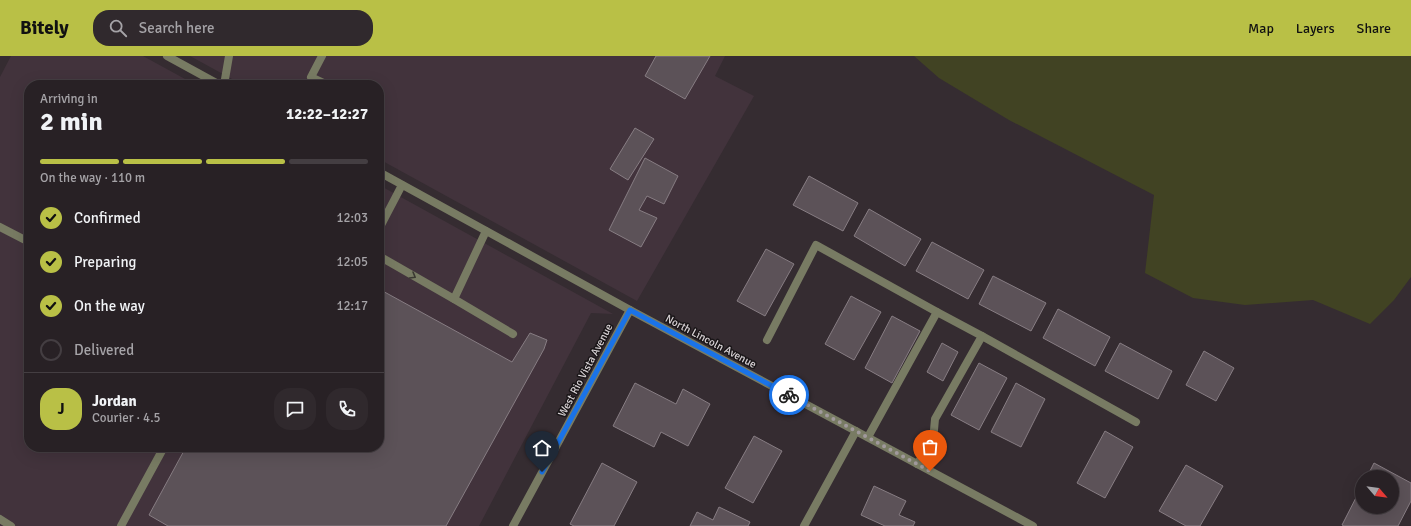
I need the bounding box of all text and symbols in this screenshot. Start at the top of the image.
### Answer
search box [93,10,373,46]
text: Bitely [20,16,69,40]
icon: search [107,17,129,39]
text: Search here [139,19,214,37]
text: Map [1248,20,1274,37]
text: Layers [1296,20,1335,37]
text: Share [1357,20,1391,37]
text: Arriving in [40,91,98,107]
text: 12:22–12:27 [286,105,368,123]
text: 2 min [40,106,103,138]
text: On the way · 110 m [40,170,145,186]
icon: check [40,207,62,229]
text: Confirmed [74,209,141,227]
text: 12:03 [336,210,368,226]
icon: check [40,251,62,273]
text: Preparing [74,253,137,271]
text: 12:05 [336,254,368,270]
one-way arrow [409,271,416,278]
icon: check [40,295,62,317]
text: On the way [74,297,145,315]
text: 12:17 [336,298,368,314]
street label: North Lincoln Avenue [663,312,758,371]
street label: West Rio Vista Avenue [555,321,616,419]
text: Delivered [74,341,134,359]
courier [769,375,809,415]
icon: bike [778,384,800,406]
button: chat [274,388,316,430]
button: phone [326,388,368,430]
text: Jordan [92,392,137,410]
text: J [57,400,65,418]
text: Courier · 4.5 [92,410,161,426]
pin [913,430,947,471]
pin [525,431,559,472]
icon: bag [919,436,941,458]
icon: home [531,437,553,459]
north arrow [1355,470,1399,514]
map controls [1355,470,1399,514]

